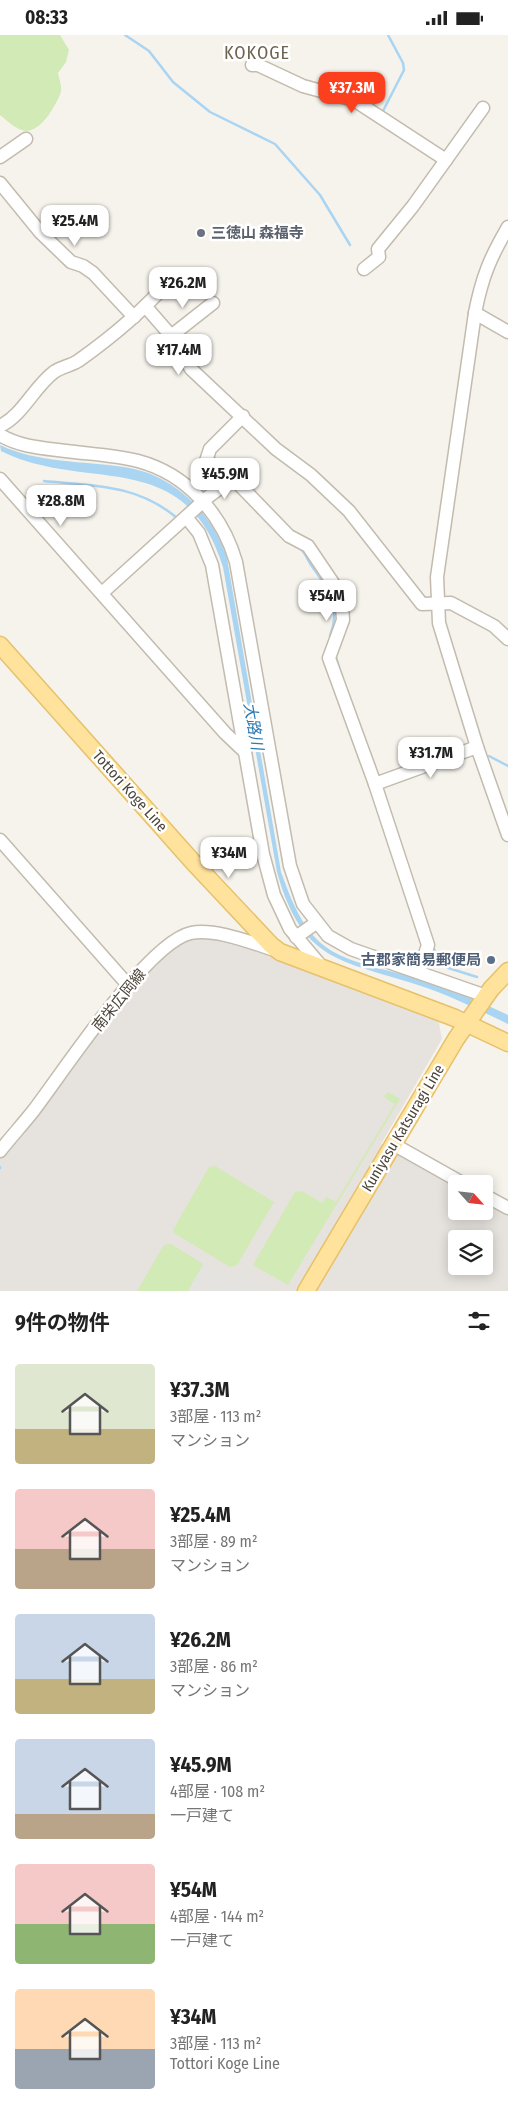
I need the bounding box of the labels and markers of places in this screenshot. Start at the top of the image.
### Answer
pin: ¥37.3M [311,71,393,114]
pin: ¥25.4M [34,205,116,247]
place label: 三徳山 森福寺 [211,224,304,242]
marker: 三徳山 森福寺 [195,227,207,239]
pin: ¥26.2M [142,267,224,309]
pin: ¥17.4M [138,333,220,376]
pin: ¥45.9M [184,457,266,500]
pin: ¥28.8M [20,485,102,527]
pin: ¥54M [297,579,357,622]
pin: ¥31.7M [390,737,472,779]
pin: ¥34M [199,837,259,879]
place label: 古郡家簡易郵便局 [361,951,481,969]
marker: 古郡家簡易郵便局 [485,954,497,966]

